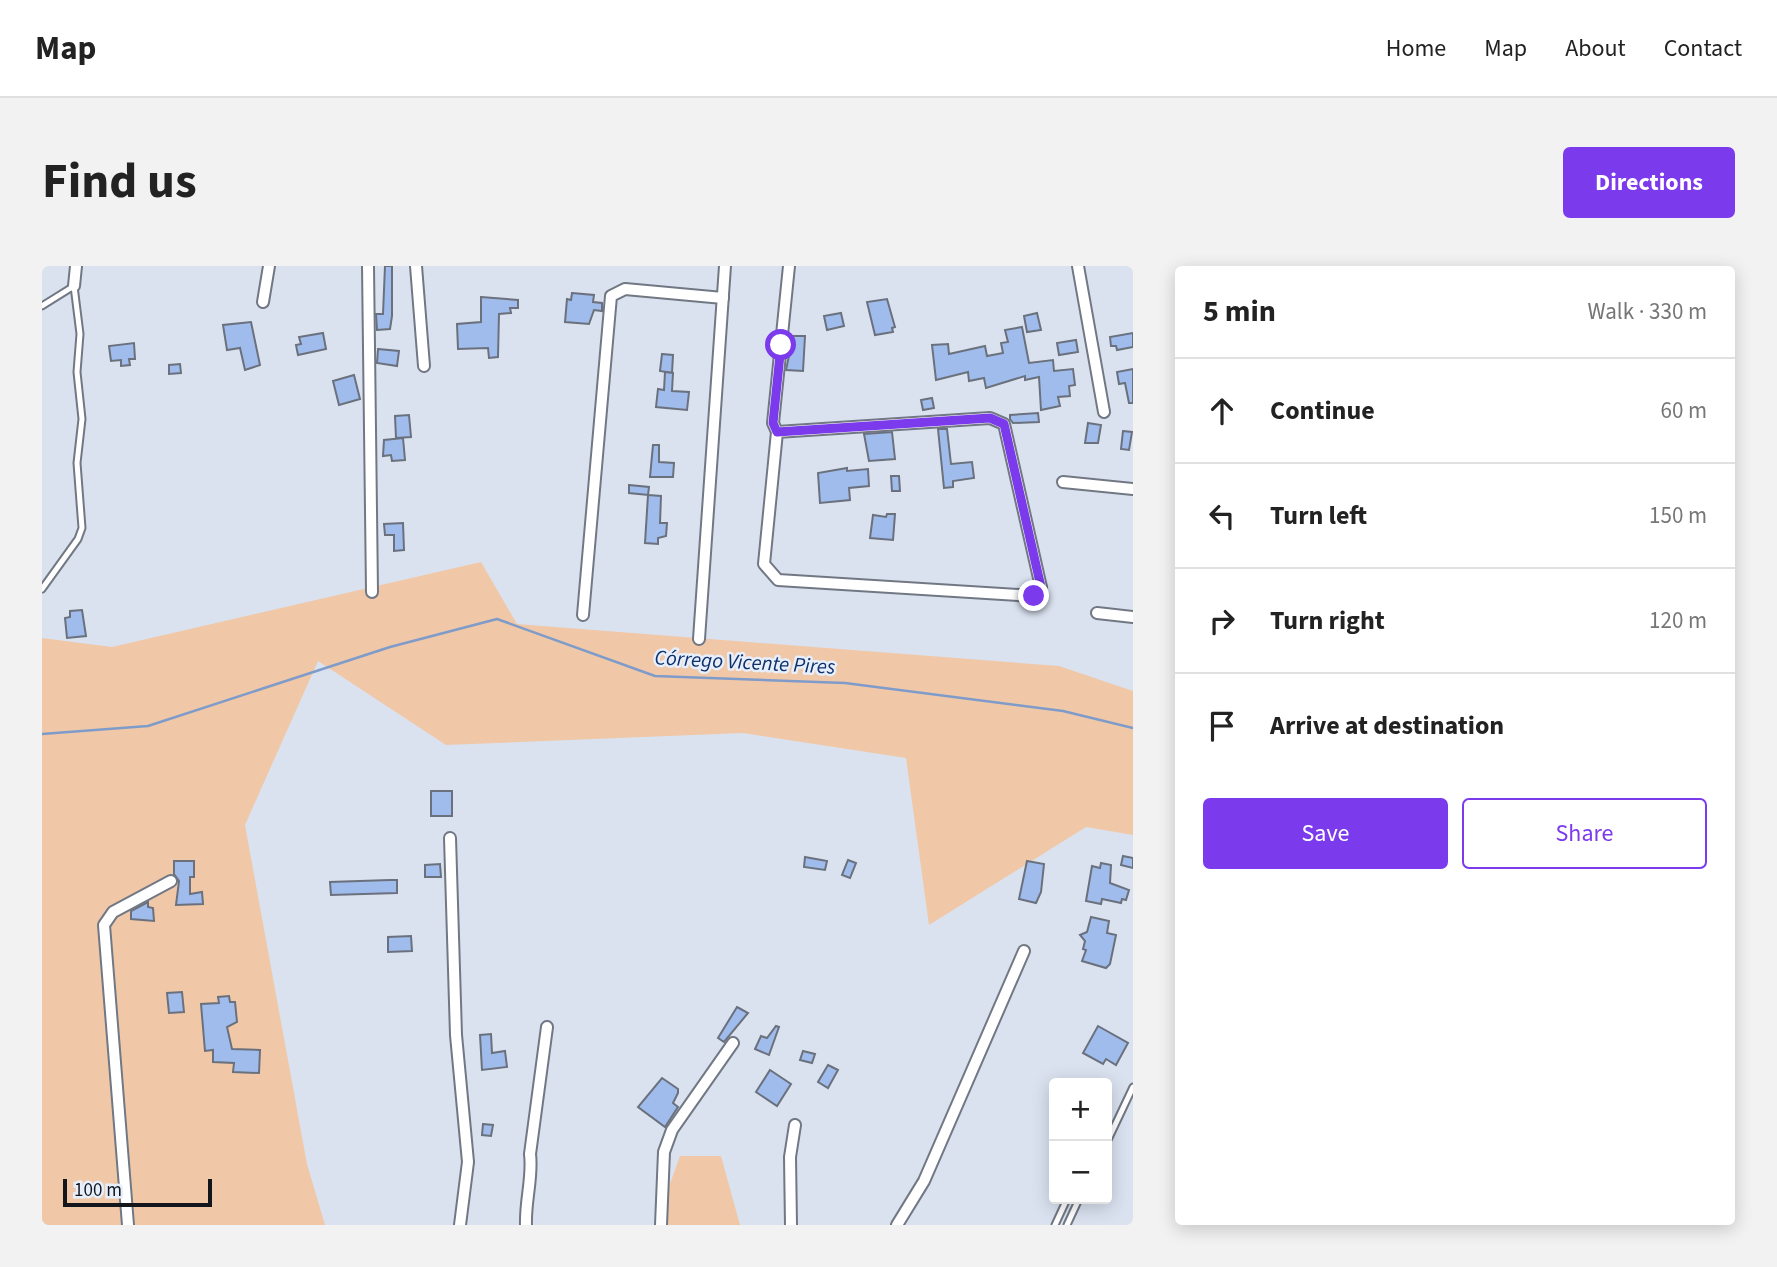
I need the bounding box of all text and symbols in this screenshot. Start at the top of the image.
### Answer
text: Map [35,25,96,72]
text: Home [1386,31,1446,66]
text: Map [1484,31,1527,66]
text: About [1565,31,1626,66]
text: Contact [1664,31,1742,66]
text: Find us [42,147,197,217]
button: Directions [1563,147,1735,218]
text: 5 min [1203,290,1276,333]
text: Walk · 330 m [1588,295,1707,328]
route start [765,329,796,360]
icon: ahead [1203,392,1241,430]
text: Continue [1270,392,1375,429]
text: 60 m [1660,394,1707,427]
icon: left [1203,497,1241,535]
text: Turn left [1270,497,1367,534]
text: 150 m [1649,499,1707,532]
route end [1018,580,1049,611]
icon: right [1203,602,1241,640]
text: Turn right [1270,602,1385,639]
text: 120 m [1649,604,1707,637]
water label: Córrego Vicente Pires [654,642,836,682]
icon: arrive [1203,707,1241,745]
text: Arrive at destination [1270,707,1504,744]
button: Save [1203,798,1448,869]
button: Share [1462,798,1707,869]
map controls [1049,1078,1112,1204]
button: + [1049,1078,1112,1141]
button: − [1049,1141,1112,1204]
scale bar [63,1176,212,1208]
text: 100 m [74,1177,122,1204]

